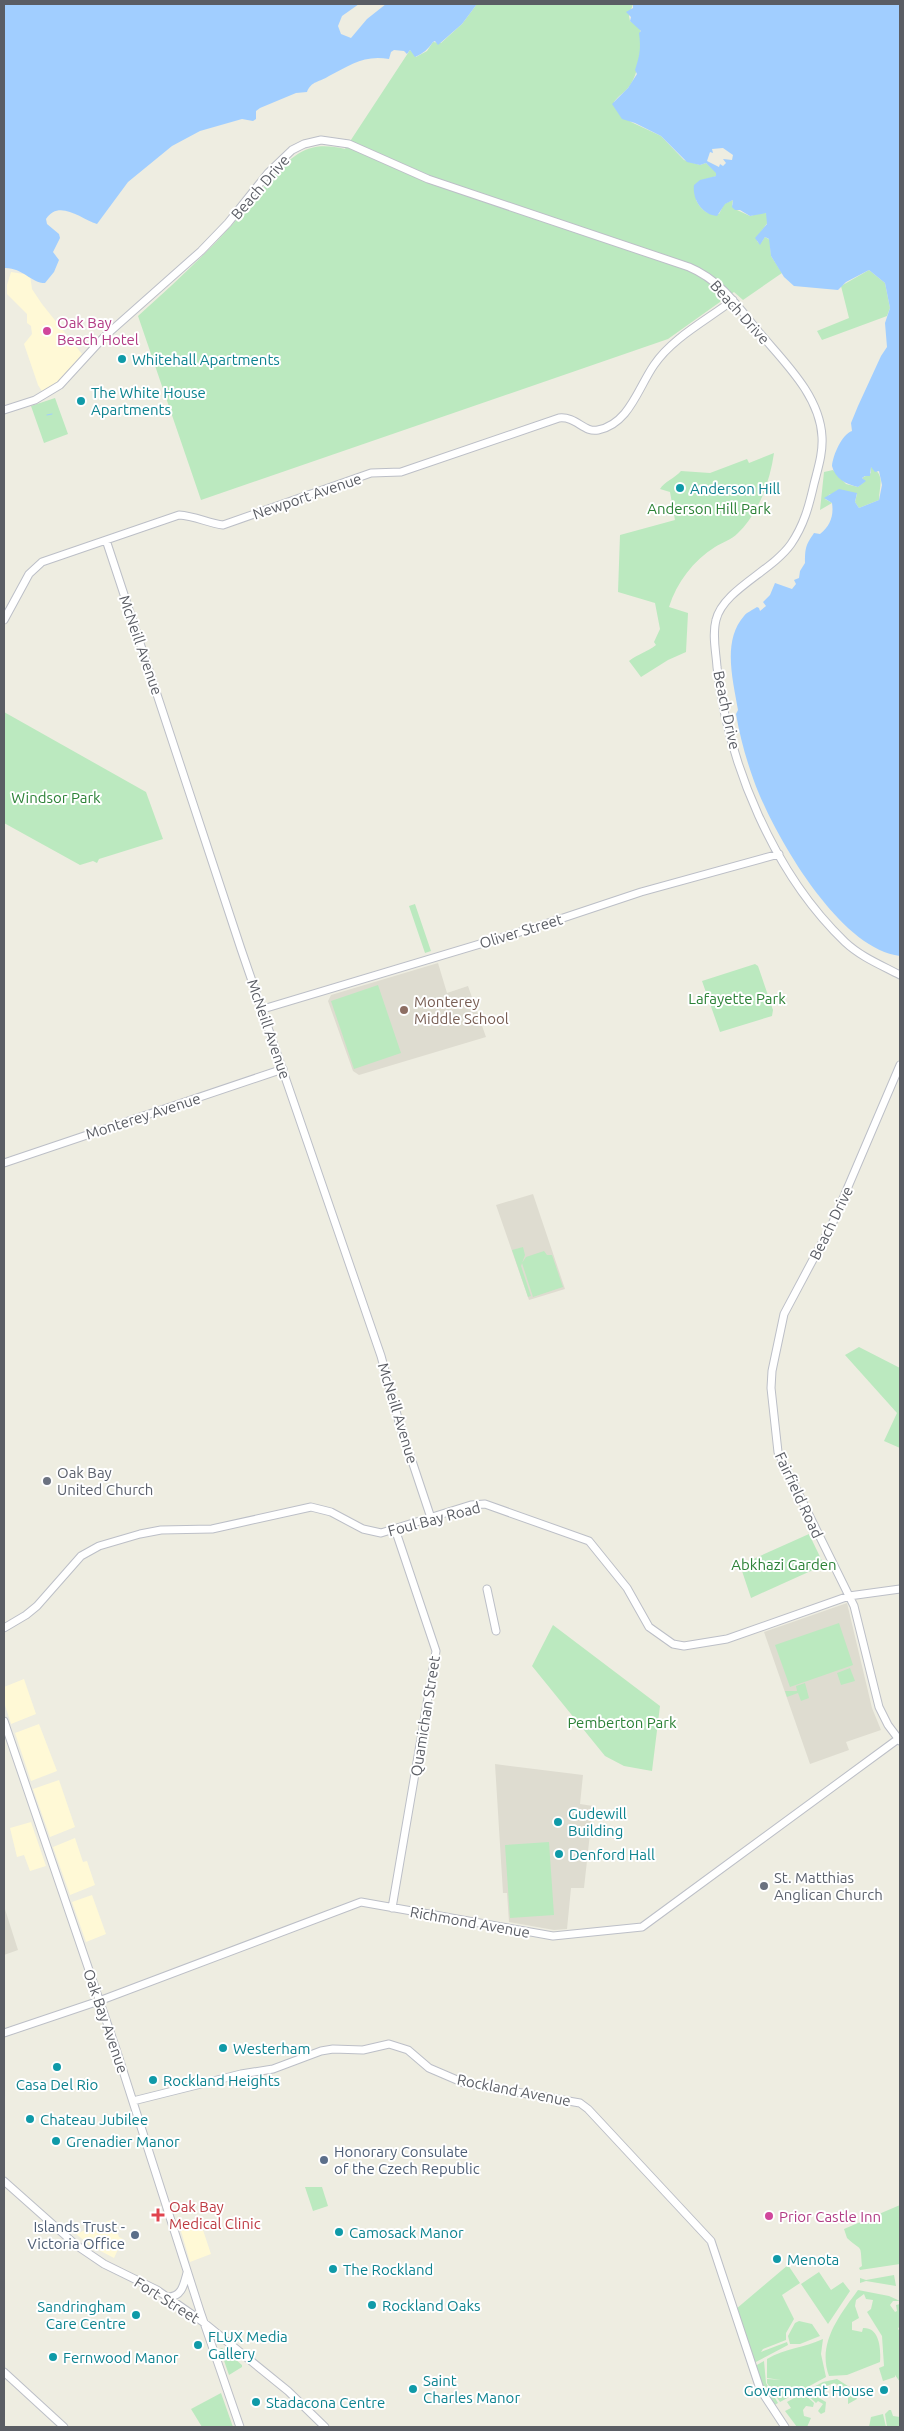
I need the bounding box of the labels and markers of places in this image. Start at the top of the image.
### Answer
place label: Oak Bay Beach Hotel [57,314,139,348]
marker: Oak Bay Beach Hotel [41,325,53,337]
place label: Whitehall Apartments [132,351,280,368]
marker: Whitehall Apartments [116,353,128,365]
place label: The White House Apartments [91,384,206,418]
marker: The White House Apartments [75,395,87,407]
place label: Anderson Hill [690,480,780,497]
marker: Anderson Hill [674,482,686,494]
place label: Monterey Middle School [414,993,509,1027]
marker: Monterey Middle School [398,1004,410,1016]
place label: Oak Bay United Church [57,1464,153,1498]
marker: Oak Bay United Church [41,1475,53,1487]
place label: Gudewill Building [568,1805,627,1839]
marker: Gudewill Building [552,1816,564,1828]
place label: Denford Hall [569,1846,655,1863]
marker: Denford Hall [553,1848,565,1860]
place label: St. Matthias Anglican Church [774,1869,883,1903]
marker: St. Matthias Anglican Church [758,1880,770,1892]
place label: Westerham [233,2040,311,2057]
marker: Westerham [217,2042,229,2054]
marker: Casa Del Rio [51,2061,63,2073]
place label: Rockland Heights [163,2072,280,2089]
marker: Rockland Heights [147,2074,159,2086]
place label: Casa Del Rio [16,2076,98,2093]
place label: Chateau Jubilee [40,2111,148,2128]
marker: Chateau Jubilee [24,2113,36,2125]
place label: Grenadier Manor [66,2133,180,2150]
marker: Grenadier Manor [50,2135,62,2147]
place label: Honorary Consulate of the Czech Republic [334,2143,480,2177]
marker: Honorary Consulate of the Czech Republic [318,2154,330,2166]
place label: Oak Bay Medical Clinic [169,2198,261,2232]
marker: Oak Bay Medical Clinic [151,2208,165,2222]
place label: Prior Castle Inn [779,2208,881,2225]
marker: Prior Castle Inn [763,2210,775,2222]
place label: Islands Trust - Victoria Office [27,2218,125,2252]
place label: Camosack Manor [349,2224,464,2241]
marker: Camosack Manor [333,2226,345,2238]
marker: Islands Trust - Victoria Office [129,2229,141,2241]
place label: Menota [787,2251,839,2268]
marker: Menota [771,2253,783,2265]
place label: The Rockland [343,2261,433,2278]
marker: The Rockland [327,2263,339,2275]
place label: Rockland Oaks [382,2297,481,2314]
place label: Sandringham Care Centre [37,2298,126,2332]
marker: Rockland Oaks [366,2299,378,2311]
marker: Sandringham Care Centre [130,2309,142,2321]
place label: FLUX Media Gallery [208,2328,288,2362]
marker: FLUX Media Gallery [192,2339,204,2351]
place label: Fernwood Manor [63,2349,179,2366]
marker: Fernwood Manor [47,2351,59,2363]
place label: Saint Charles Manor [423,2372,520,2406]
place label: Government House [744,2382,874,2399]
marker: Saint Charles Manor [407,2383,419,2395]
marker: Government House [878,2384,890,2396]
place label: Stadacona Centre [266,2394,385,2411]
marker: Stadacona Centre [250,2396,262,2408]

